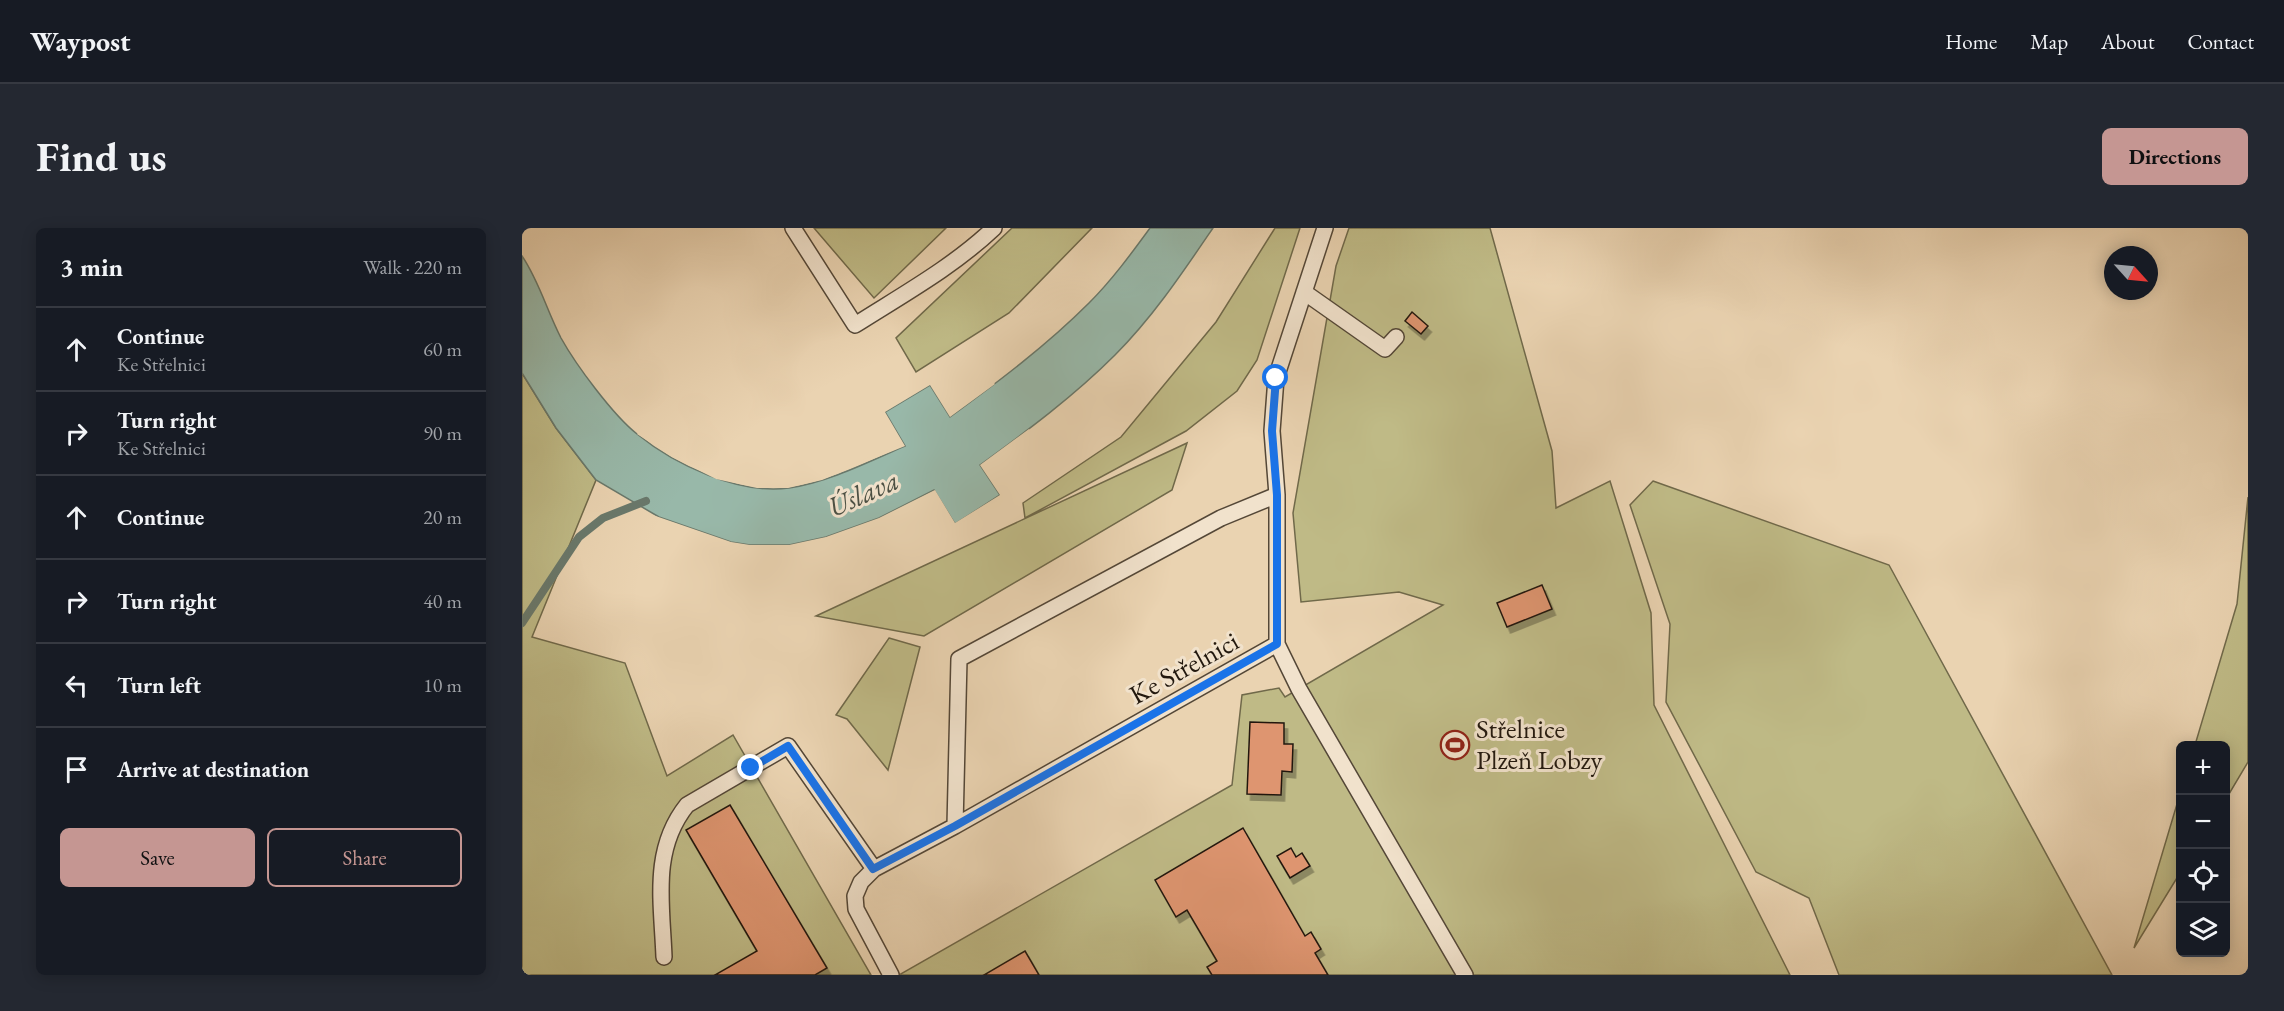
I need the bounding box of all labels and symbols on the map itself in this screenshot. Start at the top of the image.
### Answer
north arrow [2104,246,2158,300]
route start [1262,364,1288,390]
water label: Úslava [822,462,904,524]
street label: Ke Střelnici [1123,623,1245,712]
place label: Střelnice Plzeň Lobzy [1476,711,1603,777]
sports icon: Střelnice Plzeň Lobzy [1439,729,1471,761]
route end [737,754,763,780]

